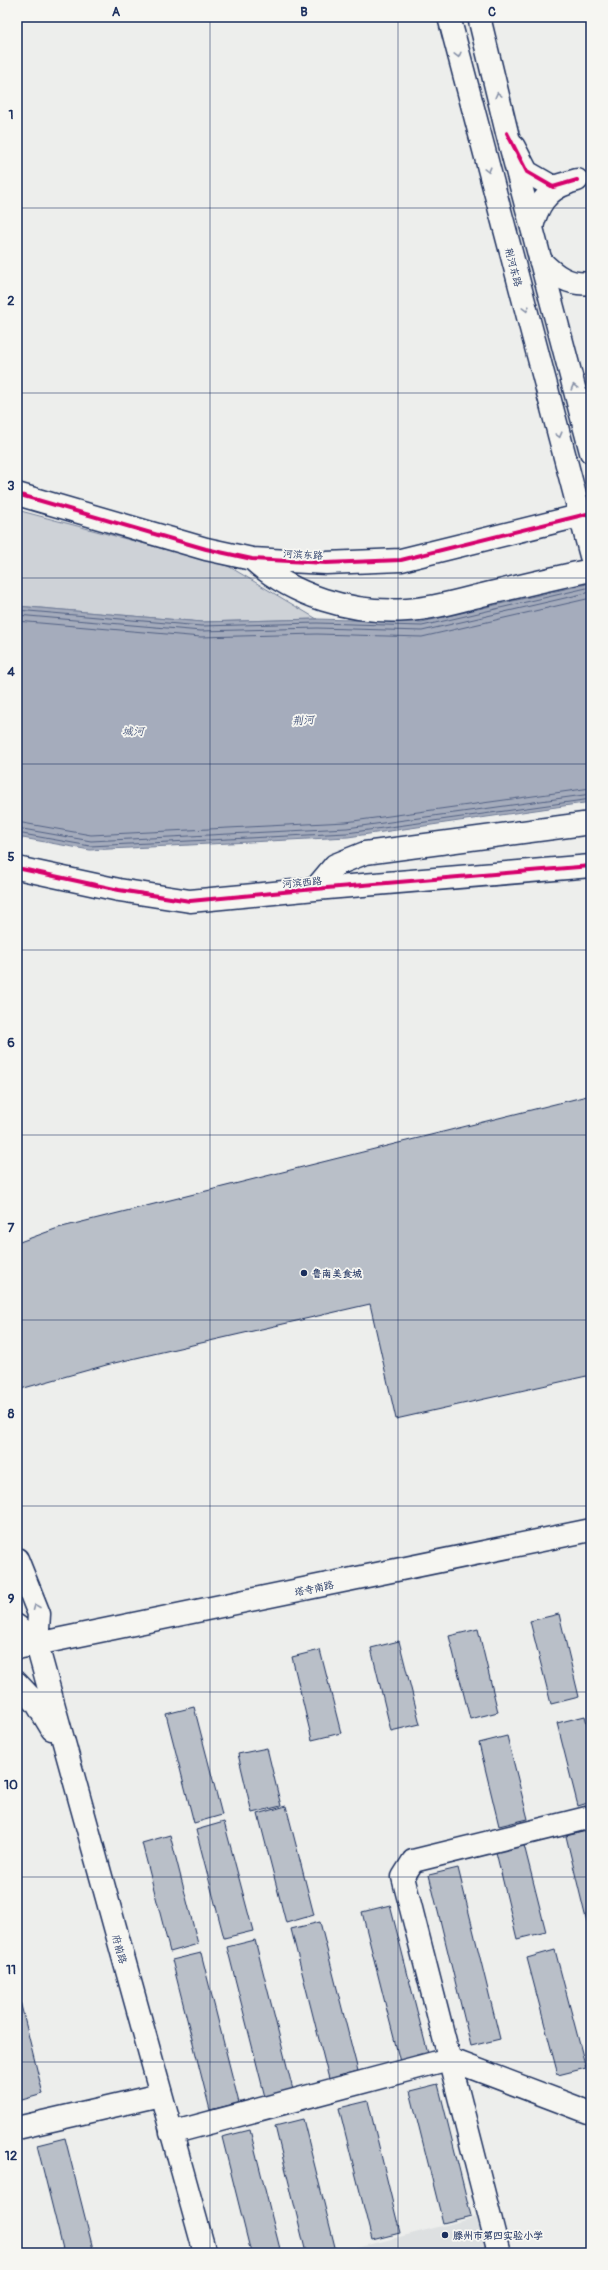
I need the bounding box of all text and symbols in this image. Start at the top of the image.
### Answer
text: A [112,4,121,20]
text: B [300,4,308,20]
text: C [488,4,496,20]
one-way arrow [454,52,462,58]
one-way arrow [494,92,503,99]
text: 1 [8,107,14,123]
one-way arrow [483,166,492,173]
street label: 荆河东路 [502,246,524,288]
text: 2 [7,293,15,309]
one-way arrow [521,306,529,313]
one-way arrow [570,384,579,391]
one-way arrow [555,432,563,438]
text: 3 [7,478,15,494]
street label: 河滨东路 [283,548,323,562]
text: 4 [7,664,15,680]
water label: 荆河 [292,713,316,728]
water label: 城河 [122,725,146,738]
text: 5 [7,849,15,865]
street label: 河滨西路 [282,875,323,891]
text: 6 [7,1035,15,1051]
text: 7 [8,1220,15,1236]
marker: 鲁南美食城 [299,1268,309,1278]
place label: 鲁南美食城 [312,1268,362,1280]
text: 8 [8,1406,15,1422]
street label: 塔寺南路 [293,1579,335,1599]
text: 9 [8,1591,15,1607]
one-way arrow [33,1603,41,1610]
text: 10 [4,1777,18,1793]
street label: 府前路 [109,1933,129,1965]
text: 11 [6,1962,16,1978]
text: 12 [5,2148,17,2164]
marker: 滕州市第四实验小学 [440,2230,450,2240]
place label: 滕州市第四实验小学 [453,2230,543,2242]

